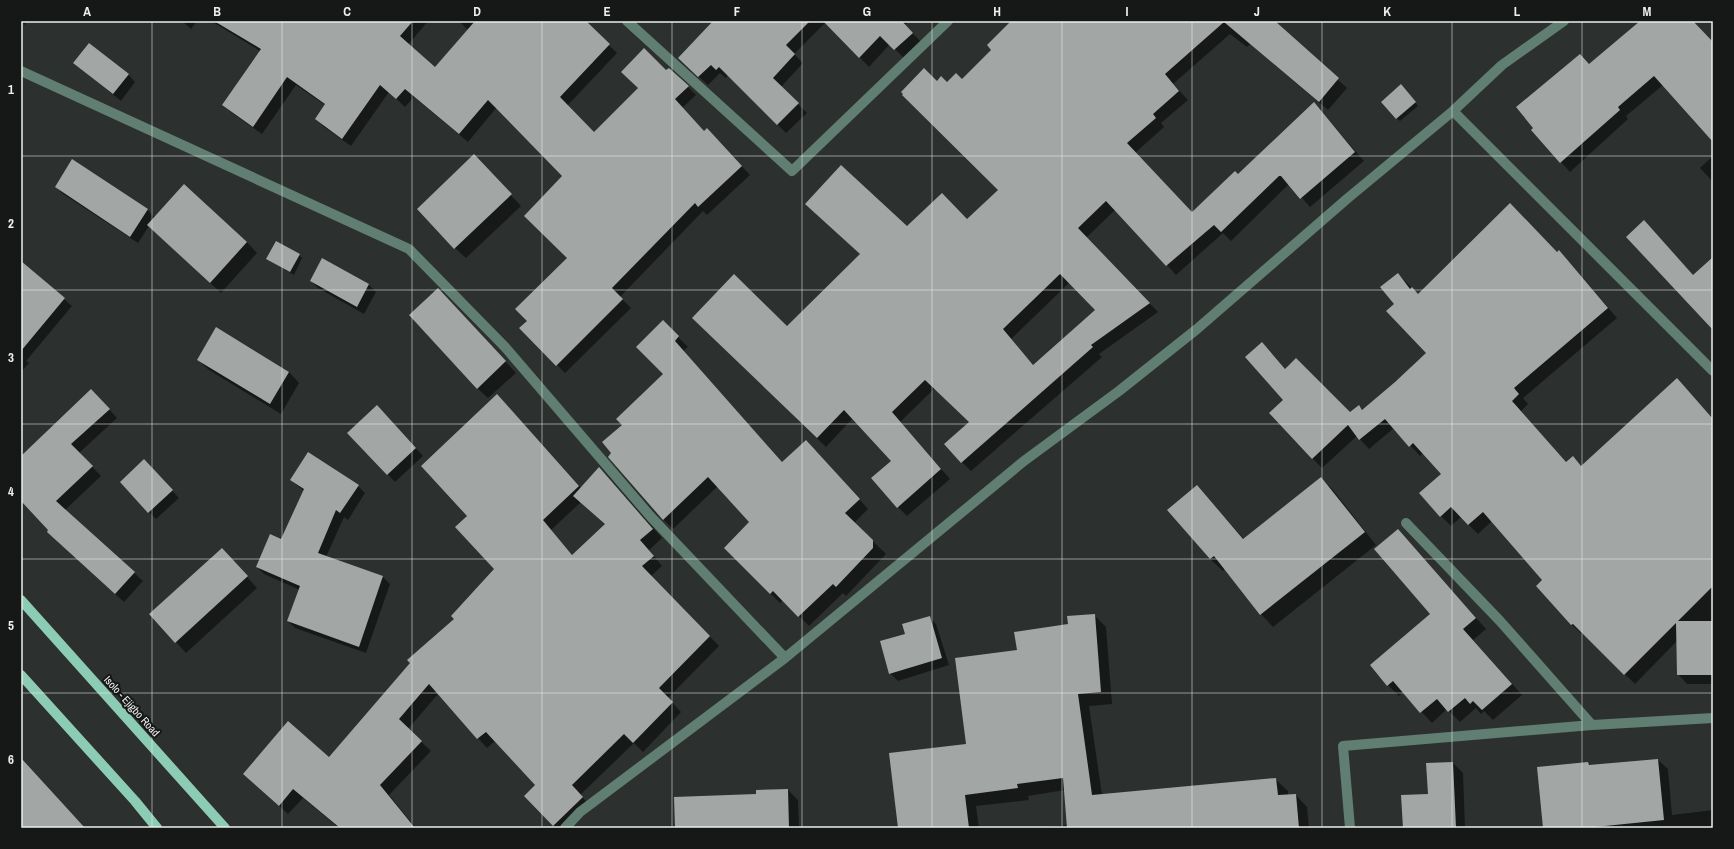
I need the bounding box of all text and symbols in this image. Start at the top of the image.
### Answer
text: A [83,3,91,20]
text: B [213,3,221,20]
text: C [343,3,351,20]
text: D [473,3,481,20]
text: E [603,3,611,20]
text: F [734,3,741,20]
text: G [863,3,871,20]
text: H [993,3,1001,20]
text: I [1126,3,1129,20]
text: J [1254,3,1260,20]
text: K [1383,3,1391,20]
text: L [1514,3,1521,20]
text: M [1643,3,1652,20]
text: 1 [8,81,14,98]
text: 2 [8,215,14,232]
text: 3 [8,349,14,366]
text: 4 [8,483,14,500]
text: 5 [8,617,14,634]
street label: Isolo - Ejigbo Road [101,673,163,739]
text: 6 [8,751,14,768]

